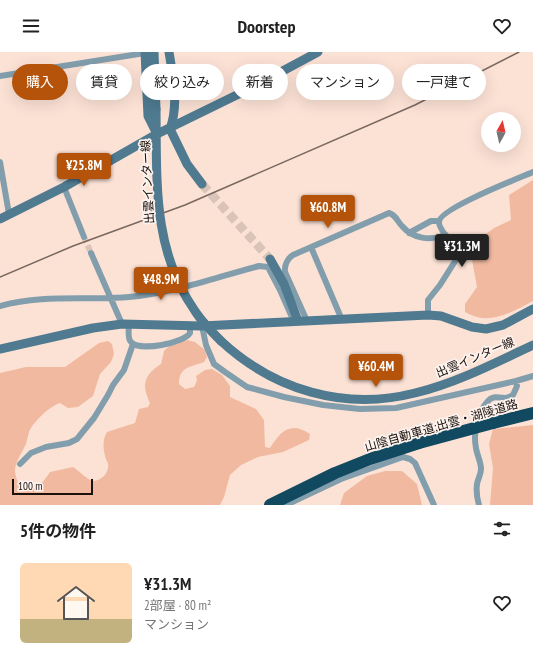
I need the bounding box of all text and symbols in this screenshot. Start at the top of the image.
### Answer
icon: menu [20,15,42,37]
text: Doorstep [237,15,296,38]
icon: heart [491,15,513,37]
chip: 購入 [12,64,68,100]
chip: 賃貸 [76,64,132,100]
chip: 絞り込み [140,64,224,100]
chip: 新着 [232,64,288,100]
chip: マンション [296,64,394,100]
chip: 一戸建て [402,64,486,100]
north arrow [481,112,521,152]
map controls [481,112,521,152]
street label: 出雲インター線 [137,140,157,224]
pin: ¥25.8M [51,153,117,187]
text: ¥25.8M [66,157,102,174]
pin: ¥60.8M [295,195,361,229]
text: ¥60.8M [310,199,346,216]
pin: ¥31.3M [429,234,495,268]
text: ¥31.3M [444,238,480,255]
pin: ¥48.9M [128,267,194,301]
text: ¥48.9M [143,271,179,288]
street label: 出雲インター線 [433,334,517,380]
pin: ¥60.4M [343,354,409,388]
text: ¥60.4M [358,358,394,375]
street label: 山陰自動車道;出雲・湖陵道路 [363,396,519,454]
scale bar [12,477,93,496]
text: 100 m [18,479,42,493]
icon: filters [491,518,513,540]
text: 5件の物件 [20,520,96,542]
text: ¥31.3M [144,573,191,595]
icon: home [52,579,100,627]
icon: heart [491,592,513,614]
text: 2部屋 · 80 m² [144,597,211,614]
text: マンション [144,616,209,633]

